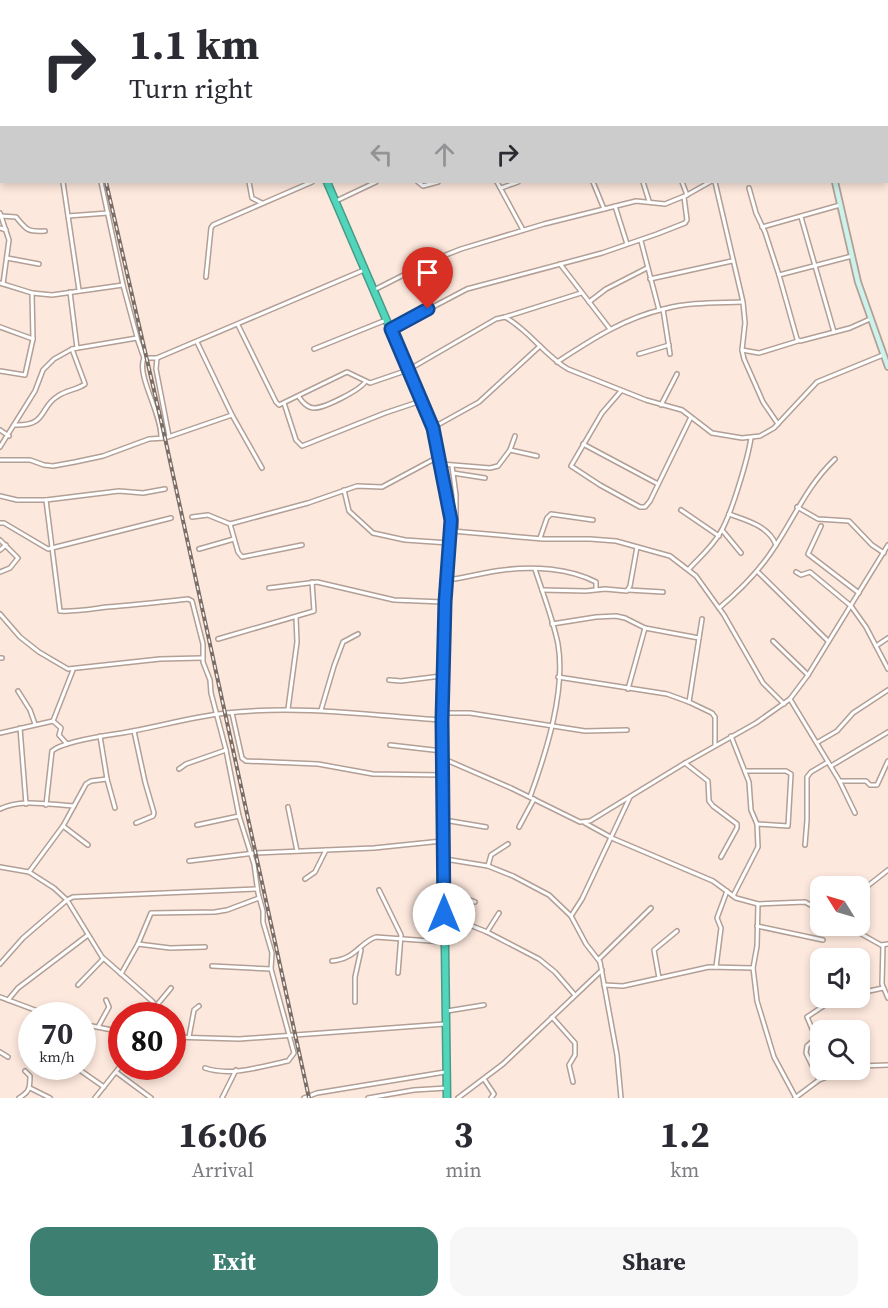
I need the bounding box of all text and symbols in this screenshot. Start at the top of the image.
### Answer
text: 1.1 km [129,15,259,73]
icon: right [30,24,108,102]
text: Turn right [129,70,253,107]
icon: left [365,138,398,171]
icon: ahead [428,138,461,171]
icon: right [491,138,524,171]
pin [402,247,453,309]
icon: arrive [411,256,444,289]
north arrow [810,876,870,936]
map controls [810,876,870,1080]
position arrow [412,882,476,946]
button: sound [810,948,870,1008]
speed limit sign: 80 [108,1002,186,1080]
text: 70 [41,1013,73,1054]
button: search [810,1020,870,1080]
text: km/h [39,1046,75,1067]
text: 16:06 [178,1110,267,1159]
text: 3 [454,1110,473,1159]
text: 1.2 [660,1110,710,1159]
text: Arrival [192,1156,254,1184]
text: min [445,1156,482,1184]
text: km [670,1156,699,1184]
button: Exit [30,1227,438,1296]
button: Share [450,1227,858,1296]

